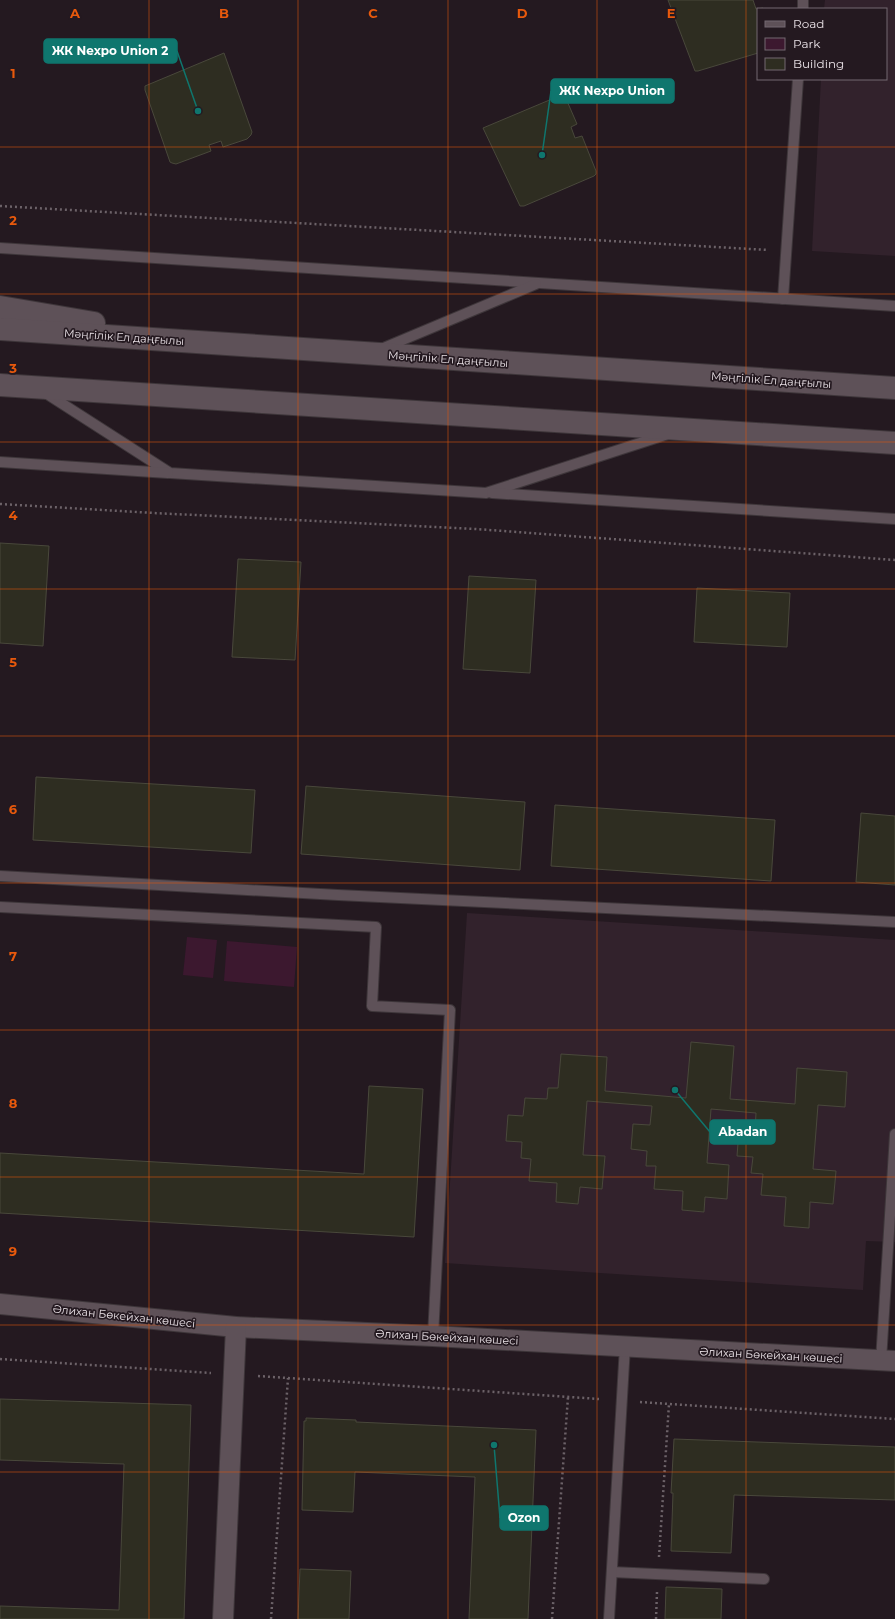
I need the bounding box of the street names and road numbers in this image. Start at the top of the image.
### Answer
street label: Мәңгілік Ел даңғылы [63,326,185,348]
street label: Мәңгілік Ел даңғылы [387,348,509,370]
street label: Мәңгілік Ел даңғылы [710,369,832,391]
street label: Әлихан Бөкейхан көшесі [52,1302,196,1330]
street label: Әлихан Бөкейхан көшесі [375,1326,519,1348]
street label: Әлихан Бөкейхан көшесі [699,1344,843,1366]

